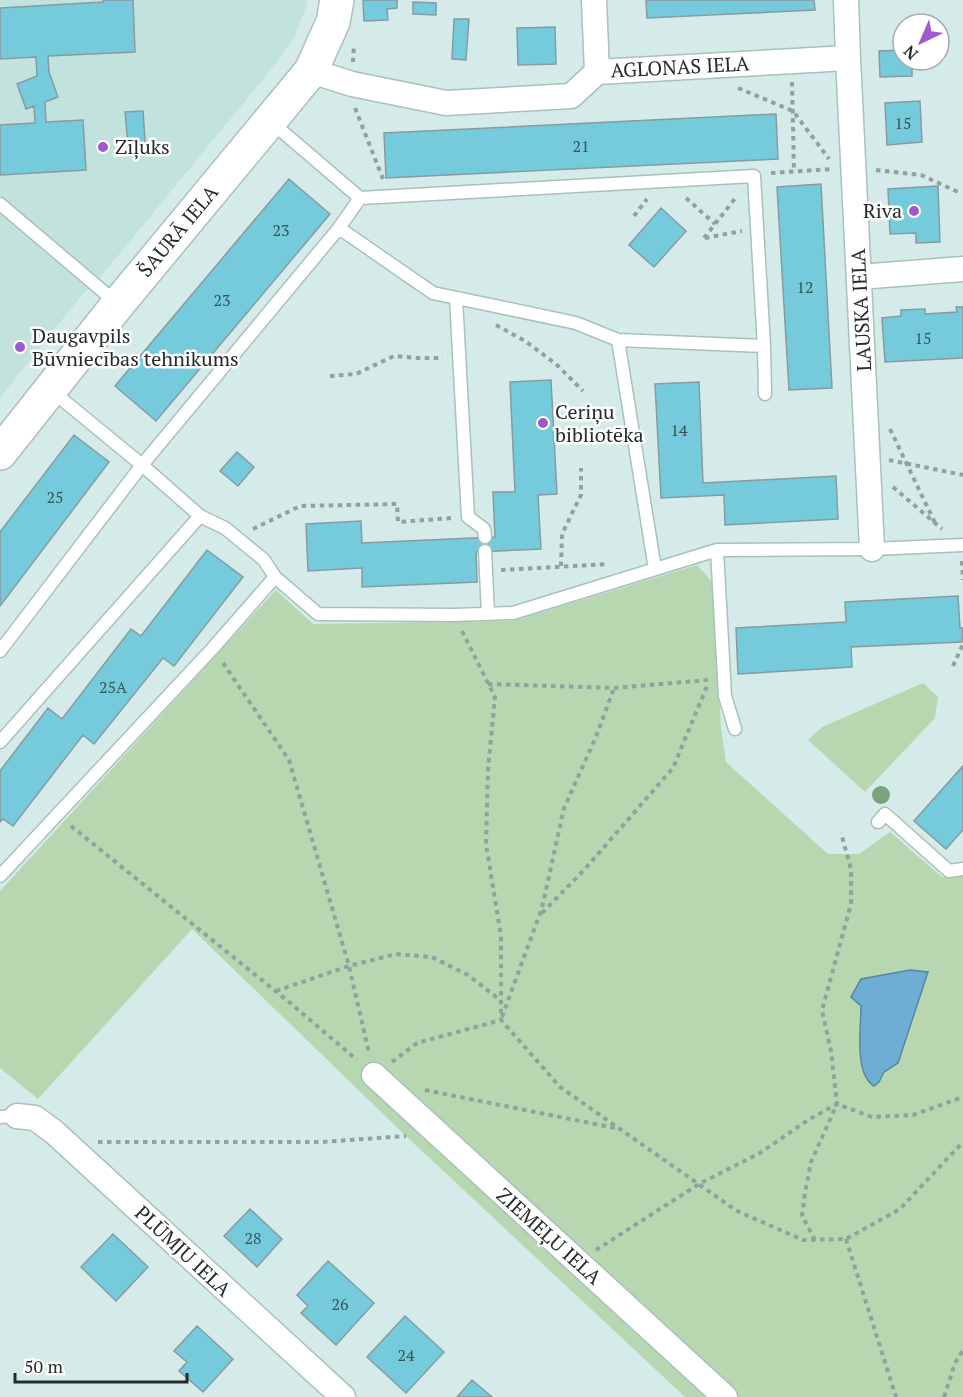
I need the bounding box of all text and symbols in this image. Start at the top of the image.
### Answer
north arrow [891,12,951,72]
text: N [899,41,923,65]
street label: AGLONAS IELA [610,49,750,84]
house number: 15 [894,112,912,134]
place label: Zīļuks [115,133,170,160]
house number: 21 [572,135,590,157]
marker: Zīļuks [96,140,110,154]
street label: ŠAURĀ IELA [131,179,224,282]
place label: Riva [863,197,902,224]
marker: Riva [907,204,921,218]
house number: 23 [272,219,290,241]
street label: LAUSKA IELA [844,248,877,372]
house number: 12 [796,276,814,298]
house number: 23 [213,289,231,311]
place label: Daugavpils Būvniecības tehnikums [32,322,239,372]
house number: 15 [914,327,932,349]
marker: Daugavpils Būvniecības tehnikums [13,340,27,354]
place label: Ceriņu bibliotēka [555,398,644,448]
marker: Ceriņu bibliotēka [536,416,550,430]
house number: 14 [670,419,688,441]
house number: 25 [46,486,64,508]
house number: 25A [99,676,127,698]
street label: ZIEMEĻU IELA [491,1181,608,1290]
street label: PLŪMJU IELA [129,1199,237,1302]
house number: 28 [244,1227,262,1249]
house number: 26 [331,1293,349,1315]
house number: 24 [397,1344,415,1366]
scale bar [15,1346,188,1384]
text: 50 m [24,1354,64,1378]

